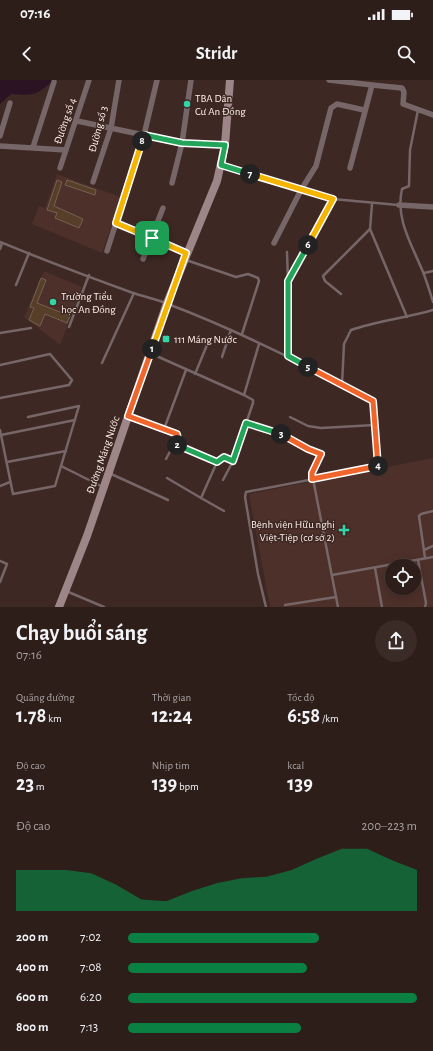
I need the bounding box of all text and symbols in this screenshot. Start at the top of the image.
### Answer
text: 07:16 [20,6,50,21]
icon: back [16,43,38,65]
icon: search [395,43,417,65]
text: Stridr [196,45,237,63]
place label: TBA Dân Cư An Đồng [195,93,246,117]
street label: Đường số 4 [52,96,78,146]
marker: TBA Dân Cư An Đồng [182,99,192,109]
street label: Đường số 3 [87,104,110,153]
pin: 8 [132,131,152,151]
text: 8 [139,135,145,146]
pin: 7 [240,164,260,184]
text: 7 [248,168,252,179]
pin [135,221,169,255]
icon: arrive [141,227,163,249]
pin: 6 [298,235,318,255]
text: 6 [305,239,311,250]
place label: Trường Tiểu học An Đồng [61,291,116,315]
marker: Trường Tiểu học An Đồng [48,297,58,307]
marker: 111 Máng Nước [161,334,171,344]
place label: 111 Máng Nước [174,334,238,345]
pin: 1 [142,339,162,359]
text: 1 [150,343,154,354]
pin: 5 [298,357,318,377]
text: 5 [306,361,310,372]
street label: Đường Máng Nước [85,414,122,495]
pin: 3 [271,424,291,444]
text: 3 [279,428,283,439]
pin: 2 [167,435,187,455]
text: 2 [174,439,180,450]
pin: 4 [368,456,388,476]
text: 4 [375,460,381,471]
place label: Bệnh viện Hữu nghị Việt-Tiệp (cơ sở 2) [251,519,335,543]
marker: Bệnh viện Hữu nghị Việt-Tiệp (cơ sở 2) [338,524,350,536]
map controls [385,559,421,595]
button: locate [385,559,421,595]
button: share [375,620,417,662]
text: Chạy buổi sáng [16,622,147,644]
text: 07:16 [16,649,42,662]
text: Quãng đường [16,692,75,703]
text: Thời gian [152,692,191,703]
text: Tốc độ [287,692,315,703]
text: 1.78 [16,706,46,726]
text: 12:24 [152,706,192,726]
text: 6:58 [287,706,320,726]
text: km [46,713,62,724]
text: /km [320,713,339,724]
text: Độ cao [16,760,45,771]
text: Nhịp tim [152,760,190,771]
text: kcal [287,760,304,771]
text: 23 [16,774,34,794]
text: 139 [152,774,177,794]
text: 139 [287,774,313,794]
text: m [34,781,45,792]
text: bpm [177,781,199,792]
text: Độ cao [16,820,50,833]
text: 200–223 m [361,820,417,833]
text: 200 m [16,931,48,944]
text: 7:02 [80,931,101,944]
text: 400 m [16,961,49,974]
text: 7:08 [80,961,101,974]
text: 600 m [16,991,48,1004]
text: 6:20 [80,991,102,1004]
text: 800 m [16,1021,48,1034]
text: 7:13 [80,1021,98,1034]

